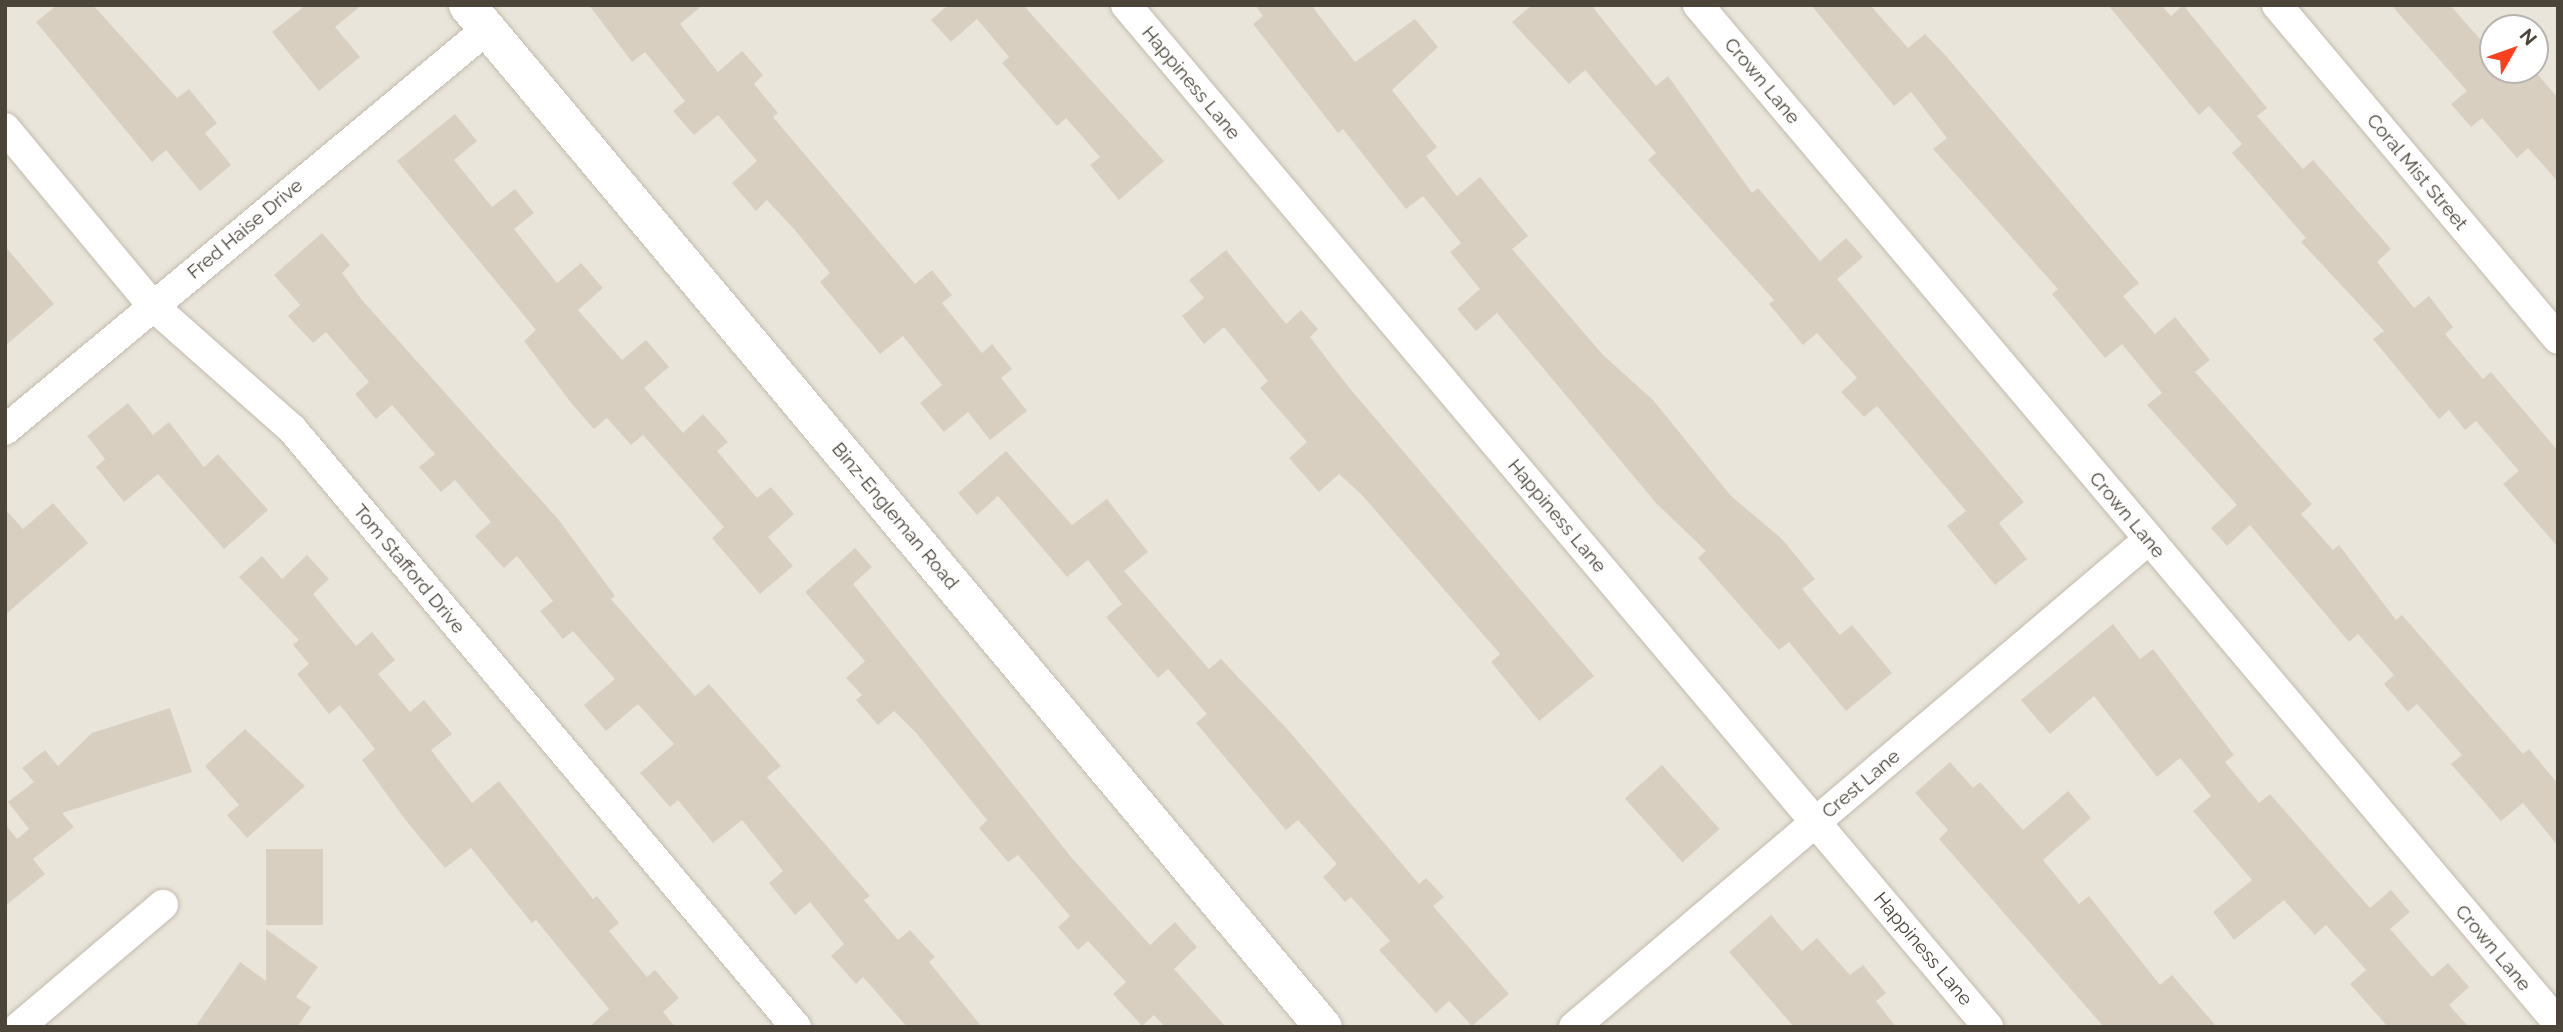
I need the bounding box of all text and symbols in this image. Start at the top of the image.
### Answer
north arrow [2479,14,2549,84]
street label: Happiness Lane [1137,22,1245,144]
text: N [2515,24,2542,49]
street label: Crown Lane [1719,33,1805,129]
street label: Coral Mist Street [2362,109,2472,235]
street label: Fred Haise Drive [183,174,307,284]
street label: Binz-Engleman Road [827,438,963,594]
street label: Happiness Lane [1503,455,1611,577]
street label: Crown Lane [2084,467,2170,563]
street label: Tom Stafford Drive [348,500,470,638]
street label: Crest Lane [1817,745,1905,823]
street label: Happiness Lane [1869,888,1977,1010]
street label: Crown Lane [2450,900,2536,996]

